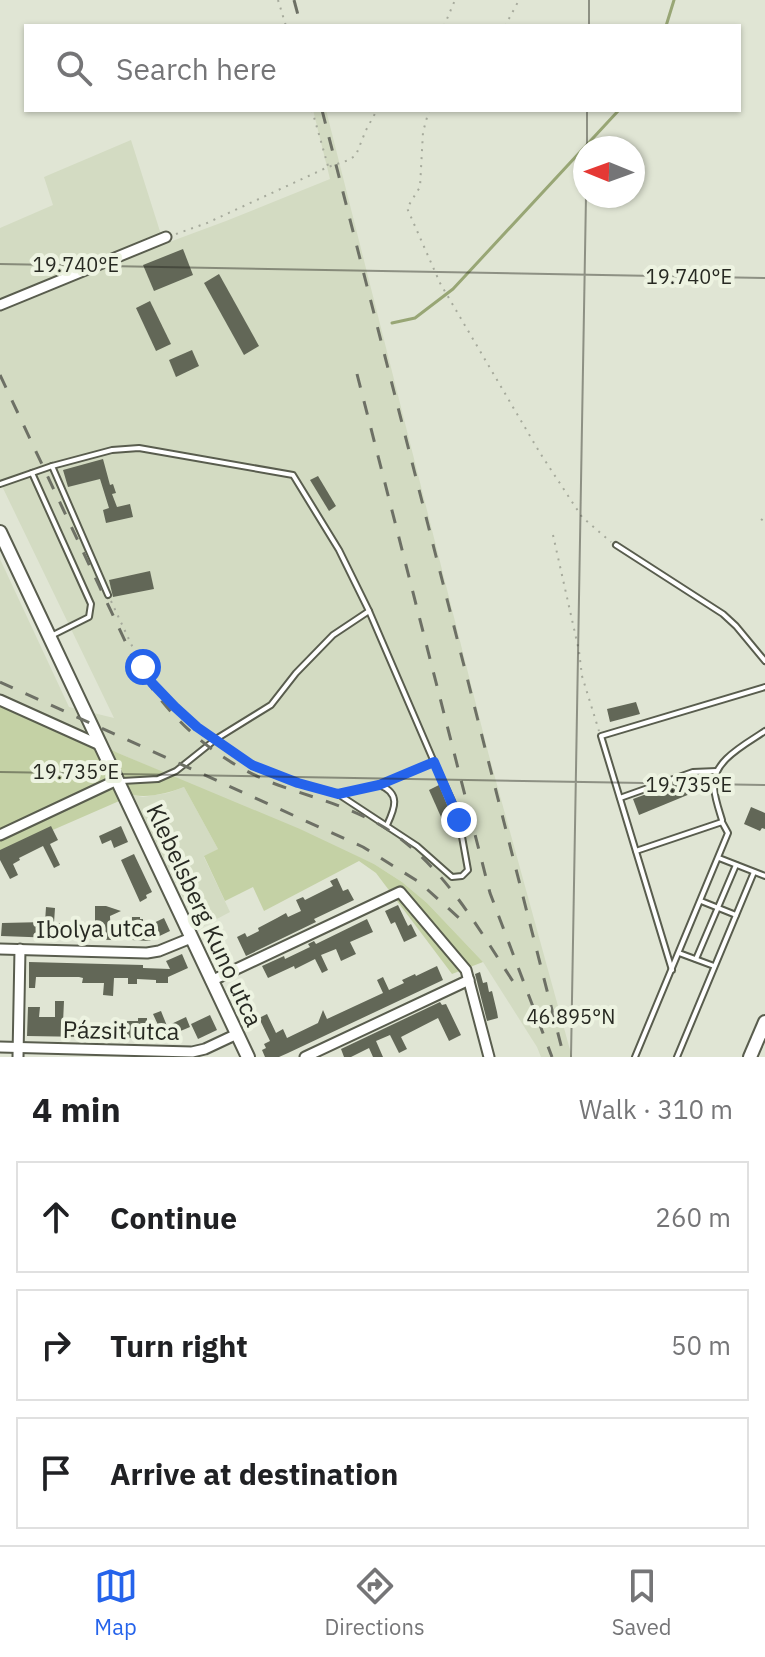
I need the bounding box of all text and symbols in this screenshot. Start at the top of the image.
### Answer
search box [24,24,741,112]
icon: search [52,46,96,90]
text: Search here [116,49,277,88]
north arrow [573,136,645,208]
text: 19.740°E [33,251,119,278]
text: 19.740°E [646,263,732,290]
route start [125,649,161,685]
text: 19.735°E [33,758,119,785]
text: 19.735°E [646,771,732,798]
street label: Klebelsberg Kuno utca [139,799,271,1032]
route end [441,802,477,838]
street label: Ibolya utca [36,911,157,945]
text: 46.895°N [527,1003,615,1030]
street label: Pázsit utca [62,1013,180,1047]
text: 4 min [32,1087,121,1131]
text: Walk · 310 m [579,1092,733,1126]
icon: ahead [34,1195,78,1239]
text: Continue [110,1198,237,1237]
text: 260 m [655,1200,731,1234]
icon: right [34,1323,78,1367]
text: Turn right [110,1326,248,1365]
text: 50 m [671,1328,731,1362]
icon: arrive [34,1451,78,1495]
text: Arrive at destination [110,1454,398,1493]
tab: Map [94,1564,138,1641]
tab: Directions [325,1564,425,1641]
tab: Saved [612,1564,671,1641]

